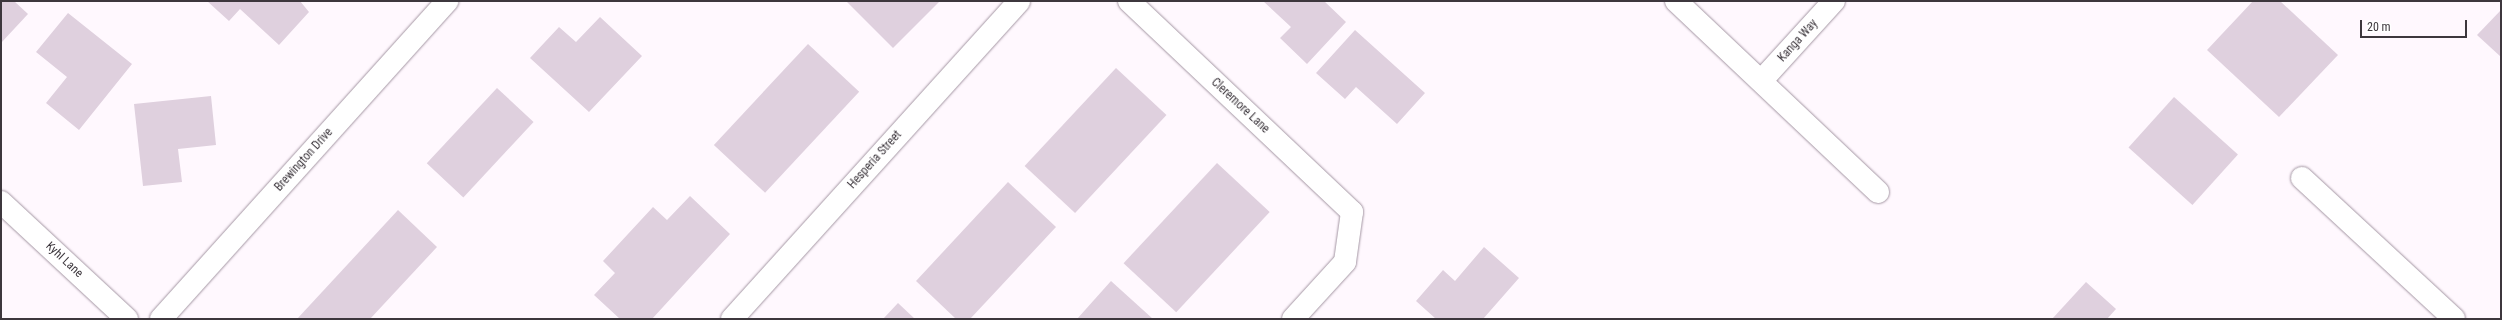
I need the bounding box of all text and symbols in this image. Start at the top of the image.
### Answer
scale bar [2362,12,2469,38]
street label: Kanga Way [1775,17,1821,65]
text: 20 m [2367,20,2391,34]
street label: Cleremore Lane [1208,75,1272,137]
street label: Brewington Drive [272,125,336,195]
street label: Hesperia Street [845,128,905,192]
street label: Kyhl Lane [42,239,86,281]

